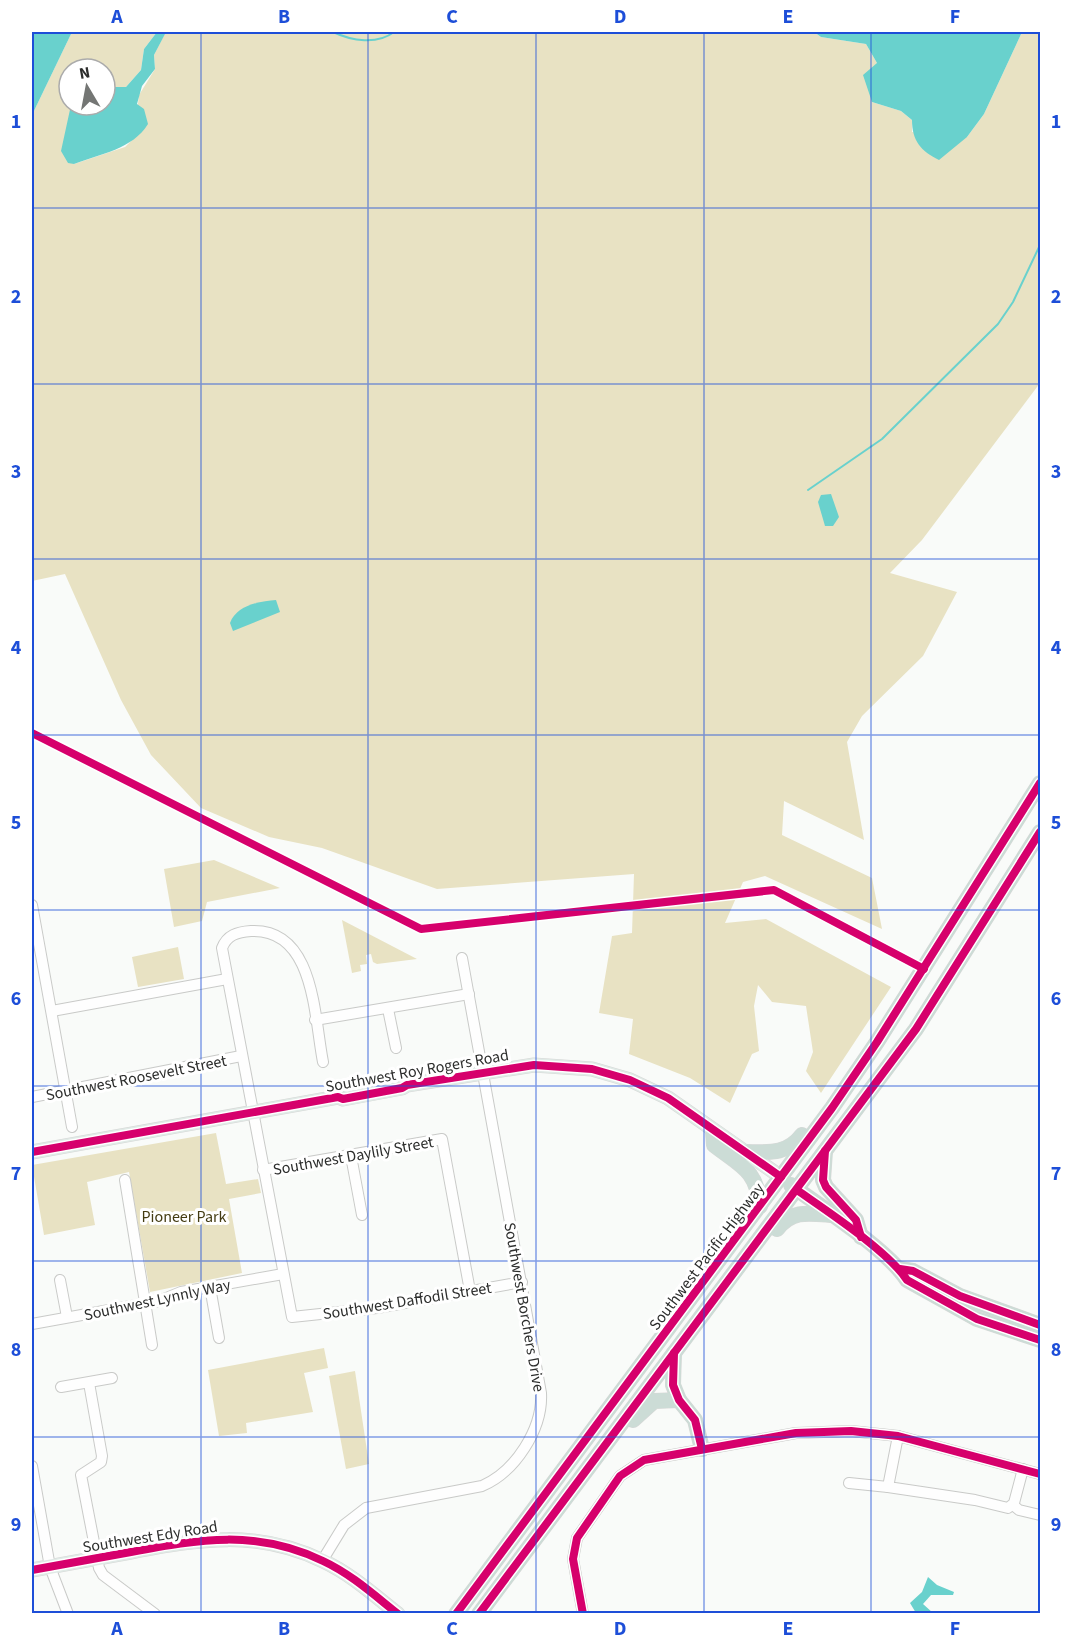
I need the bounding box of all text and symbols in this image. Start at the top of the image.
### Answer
text: A [110,3,123,31]
text: B [278,3,290,31]
text: C [446,3,458,31]
text: D [614,3,626,31]
text: E [783,3,793,31]
text: F [950,3,960,31]
north arrow [57,57,117,117]
text: N [77,61,92,85]
text: 1 [11,108,21,136]
text: 1 [1051,108,1061,136]
text: 2 [11,283,21,311]
text: 2 [1051,283,1061,311]
text: 3 [11,458,21,486]
text: 3 [1051,458,1061,486]
text: 4 [11,634,22,662]
text: 4 [1051,634,1062,662]
text: 5 [11,809,21,837]
text: 5 [1051,809,1061,837]
text: 6 [11,985,21,1013]
text: 6 [1051,985,1061,1013]
street label: Southwest Roy Rogers Road [324,1044,511,1098]
street label: Southwest Roosevelt Street [44,1050,229,1106]
street label: Southwest Daylily Street [271,1131,436,1181]
text: 7 [11,1160,21,1188]
text: 7 [1051,1160,1061,1188]
street label: Southwest Pacific Highway [644,1178,770,1335]
park label: Pioneer Park [142,1206,227,1228]
street label: Southwest Borchers Drive [498,1221,550,1394]
street label: Southwest Lynnly Way [82,1274,233,1326]
street label: Southwest Daffodil Street [321,1277,494,1325]
text: 8 [11,1336,21,1364]
text: 8 [1051,1336,1061,1364]
text: 9 [11,1511,21,1539]
text: 9 [1051,1511,1061,1539]
street label: Southwest Edy Road [81,1515,219,1559]
text: A [110,1615,123,1643]
text: B [278,1615,290,1643]
text: C [446,1615,458,1643]
text: D [614,1615,626,1643]
text: E [783,1615,793,1643]
text: F [950,1615,960,1643]

